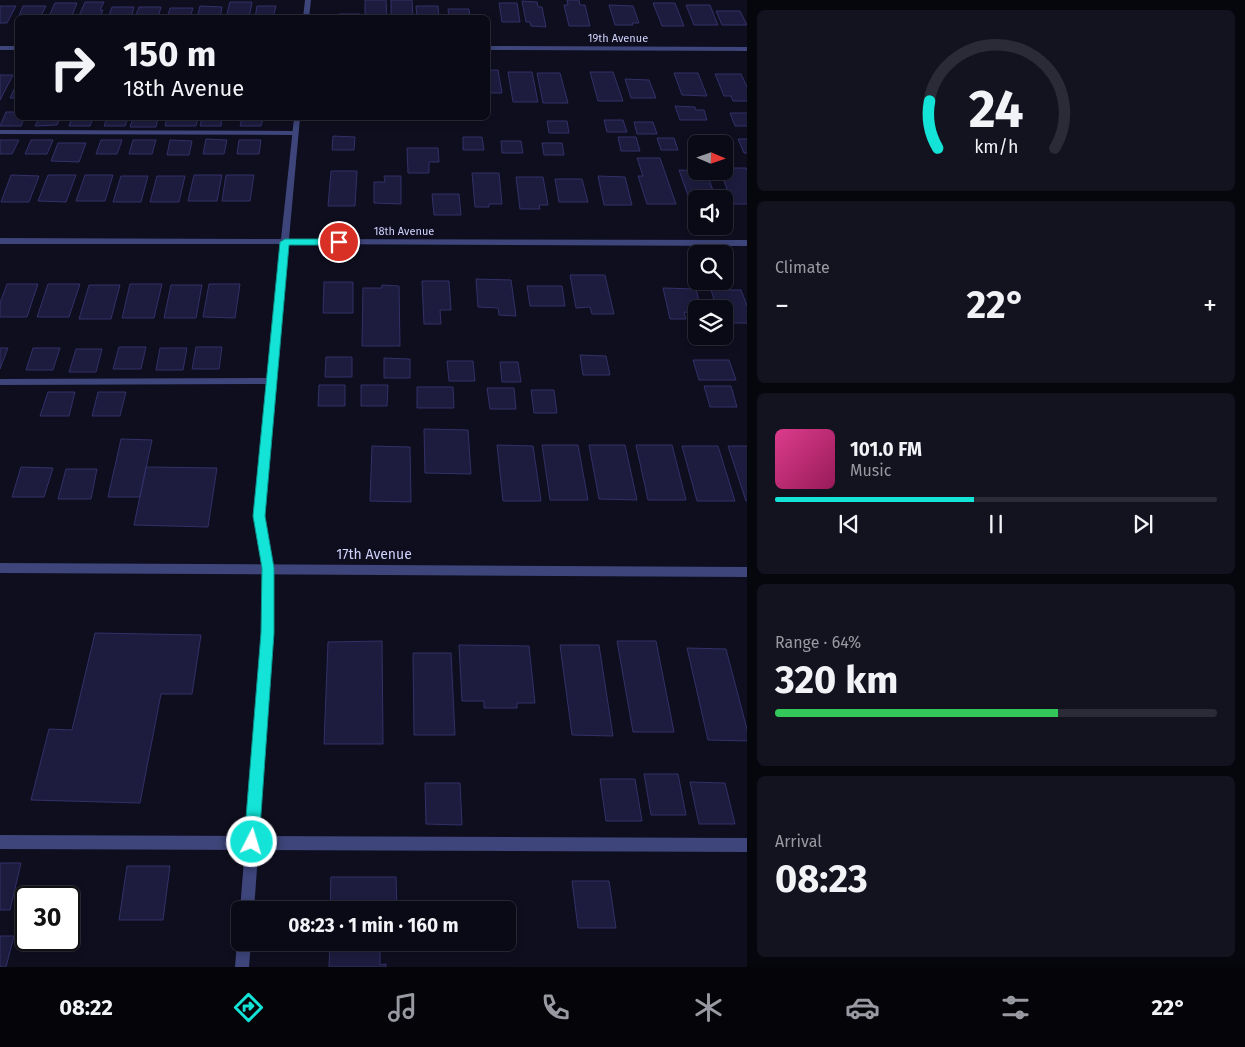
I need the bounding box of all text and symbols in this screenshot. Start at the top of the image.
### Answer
street label: 19th Avenue [588,32,648,45]
text: 150 m [123,33,216,75]
icon: right [40,35,105,100]
text: 18th Avenue [123,75,244,102]
text: 24 [969,78,1023,141]
north arrow [688,135,732,180]
map controls [688,135,733,345]
text: km/h [974,136,1018,158]
button: sound [688,190,733,235]
pin [318,221,360,263]
street label: 18th Avenue [374,225,434,238]
icon: arrive [325,228,353,256]
button: search [688,245,733,290]
text: Climate [775,258,830,277]
text: 22° [966,282,1026,328]
text: − [775,289,789,322]
text: + [1203,289,1217,322]
button: layers [688,300,733,345]
text: 101.0 FM [850,438,922,461]
text: Music [850,461,891,480]
icon: previous [835,510,863,538]
icon: pause [982,510,1010,538]
icon: next [1129,510,1157,538]
street label: 17th Avenue [336,546,412,563]
text: Range · 64% [775,633,861,652]
text: 320 km [775,657,898,703]
position arrow [225,815,277,867]
text: Arrival [775,832,822,851]
text: 08:23 [775,856,868,902]
speed limit sign: 30 [15,886,80,951]
text: 08:23 · 1 min · 160 m [288,914,459,937]
icon: directions [231,990,266,1025]
icon: music [385,990,420,1025]
icon: phone [538,990,573,1025]
icon: climate [691,990,726,1025]
icon: car [845,990,880,1025]
icon: filters [998,990,1033,1025]
text: 08:22 [59,994,113,1021]
text: 22° [1152,994,1186,1021]

